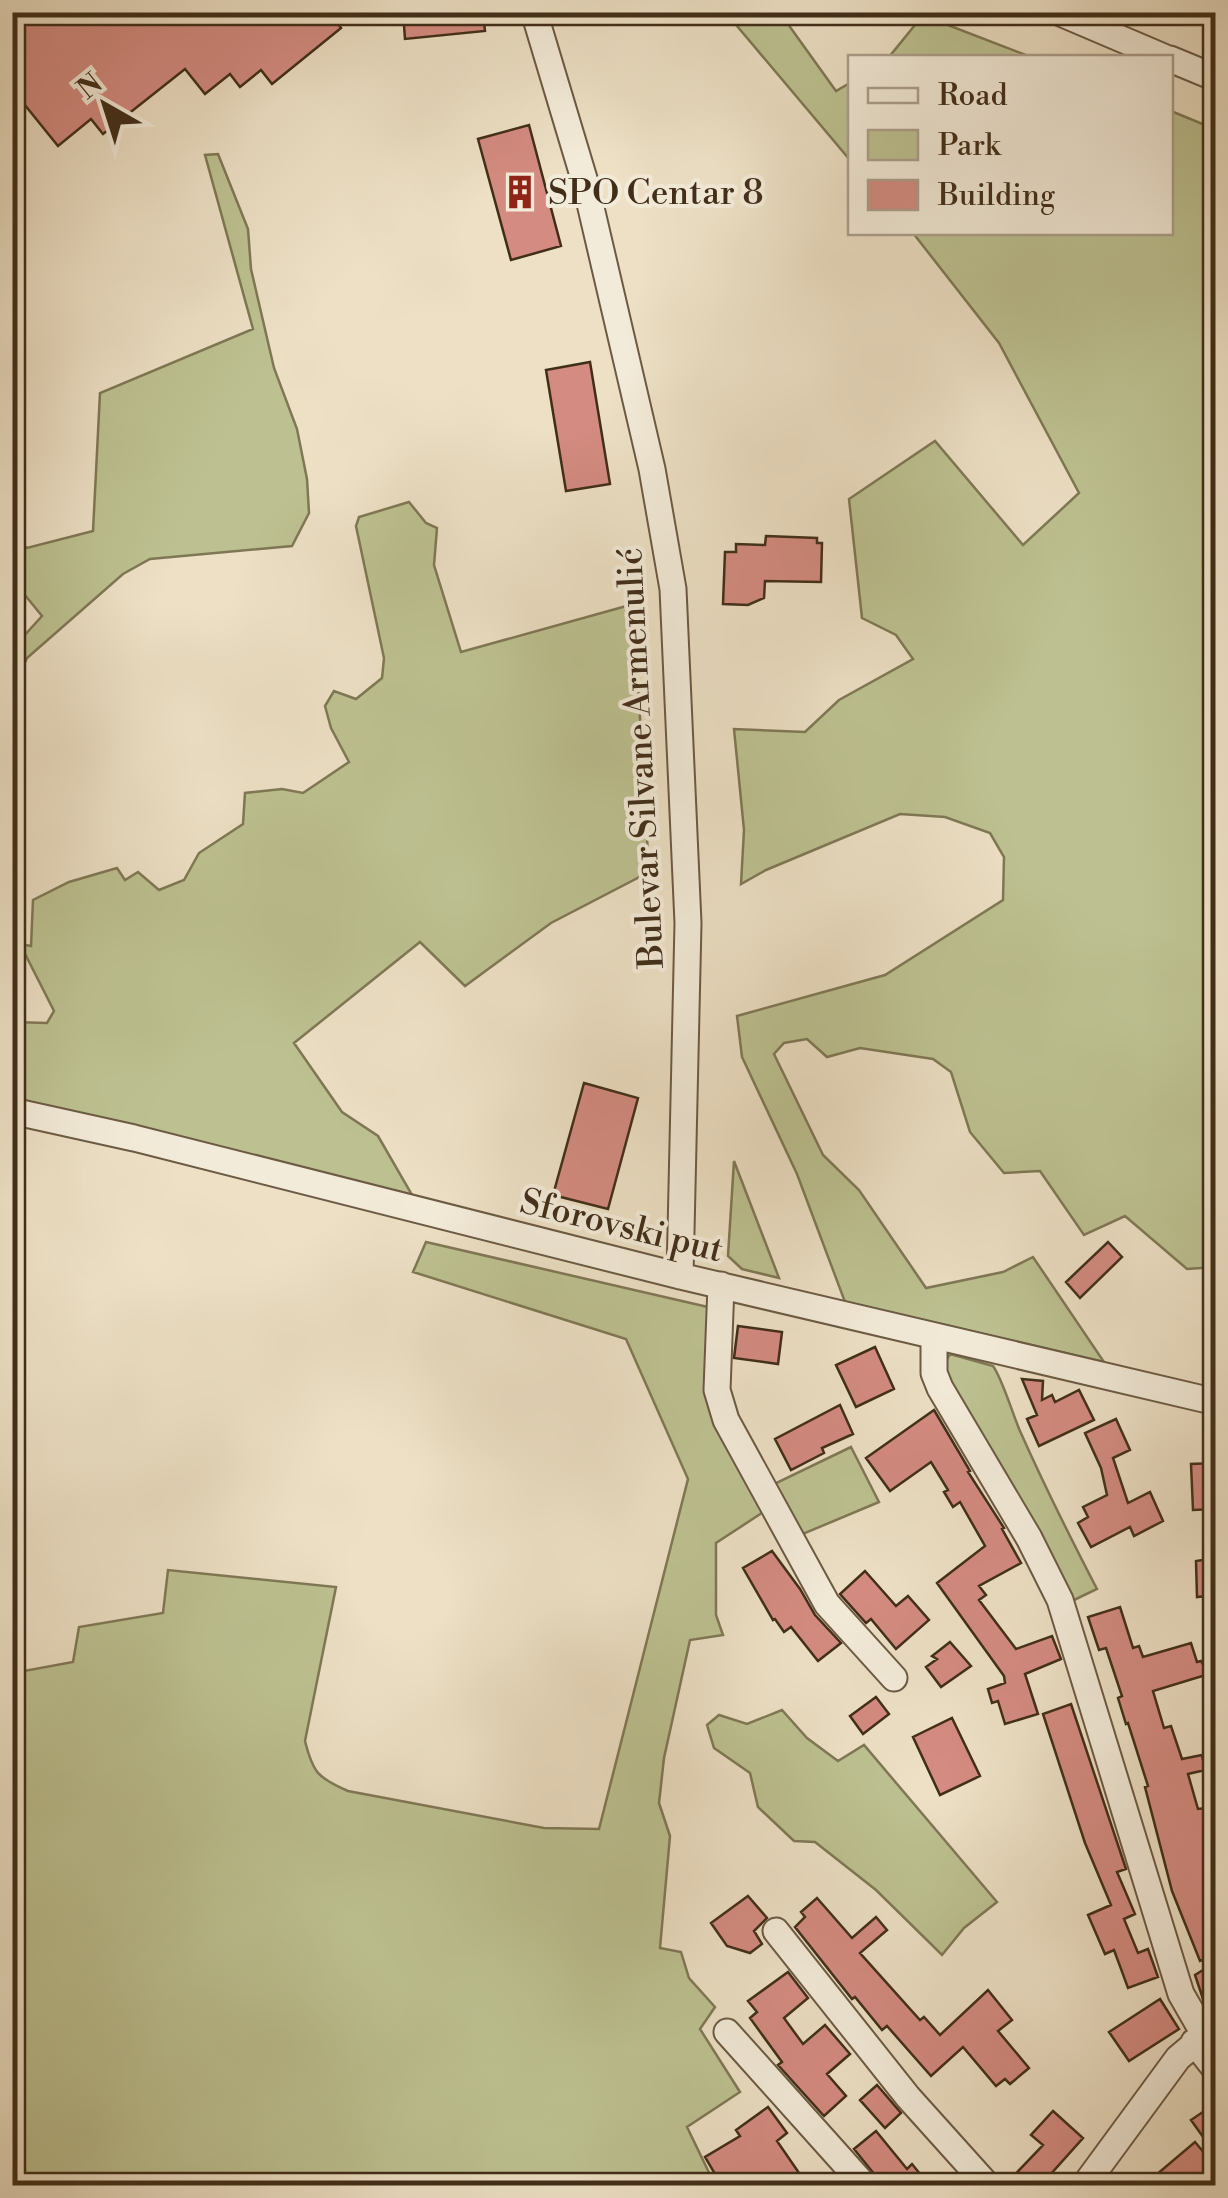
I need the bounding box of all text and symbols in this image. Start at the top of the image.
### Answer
north arrow [55,55,155,155]
legend [848,55,1173,235]
text: N [71,66,110,107]
text: Road [938,77,1008,115]
text: Park [938,127,1002,165]
place label: SPO Centar 8 [548,172,764,215]
building icon: SPO Centar 8 [501,173,539,211]
text: Building [937,177,1056,215]
street label: Bulevar Silvane Armenulić [609,546,674,970]
street label: Sforovski put [516,1180,728,1272]

